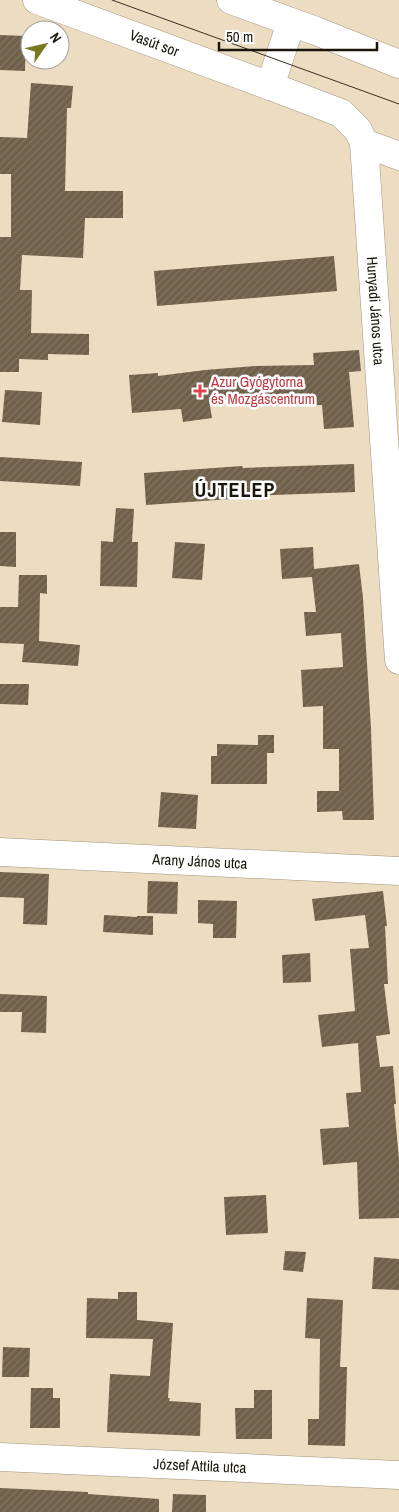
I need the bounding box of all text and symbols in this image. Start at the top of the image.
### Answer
north arrow [20,20,70,70]
scale bar [219,20,376,52]
street label: Vasút sor [127,24,182,62]
text: 50 m [226,26,253,47]
text: N [46,29,66,46]
street label: Hunyadi János utca [362,256,390,366]
place label: Azur Gyógytorna és Mozgáscentrum [210,371,315,409]
marker: Azur Gyógytorna és Mozgáscentrum [193,384,207,398]
district label: ÚJTELEP [195,476,275,503]
street label: Arany János utca [151,848,248,874]
street label: József Attila utca [153,1453,247,1478]

